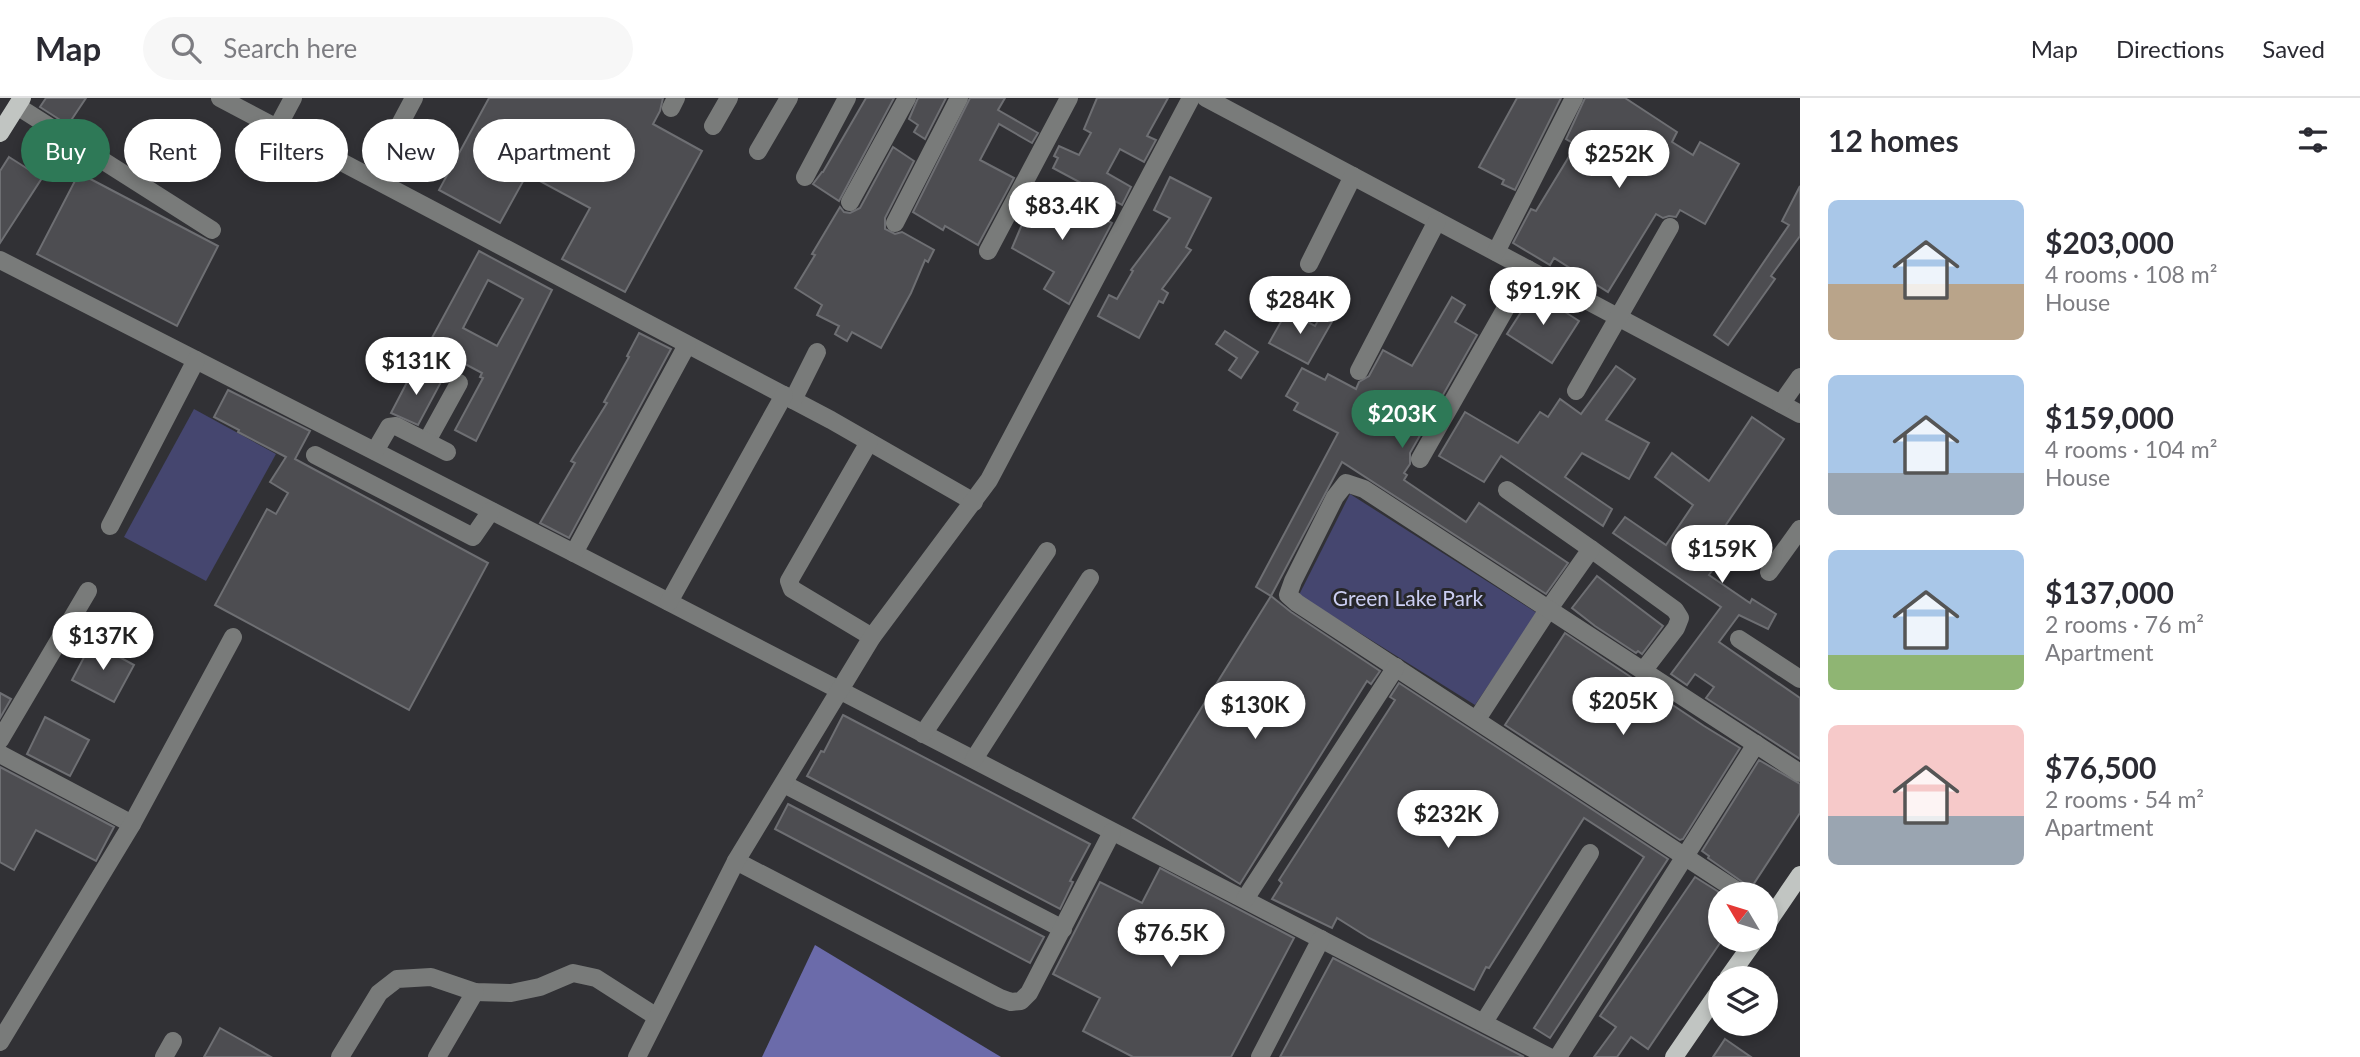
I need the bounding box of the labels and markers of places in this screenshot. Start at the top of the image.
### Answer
pin: $252K [1570,130,1668,190]
pin: $83.4K [1005,183,1119,242]
pin: $91.9K [1486,268,1600,327]
pin: $284K [1251,276,1349,336]
pin: $131K [367,338,465,397]
pin: $203K [1353,390,1451,450]
pin: $159K [1673,526,1771,585]
pin: $137K [54,612,152,672]
pin: $205K [1574,678,1672,737]
pin: $130K [1206,682,1304,741]
pin: $232K [1399,790,1497,850]
pin: $76.5K [1114,910,1228,969]

